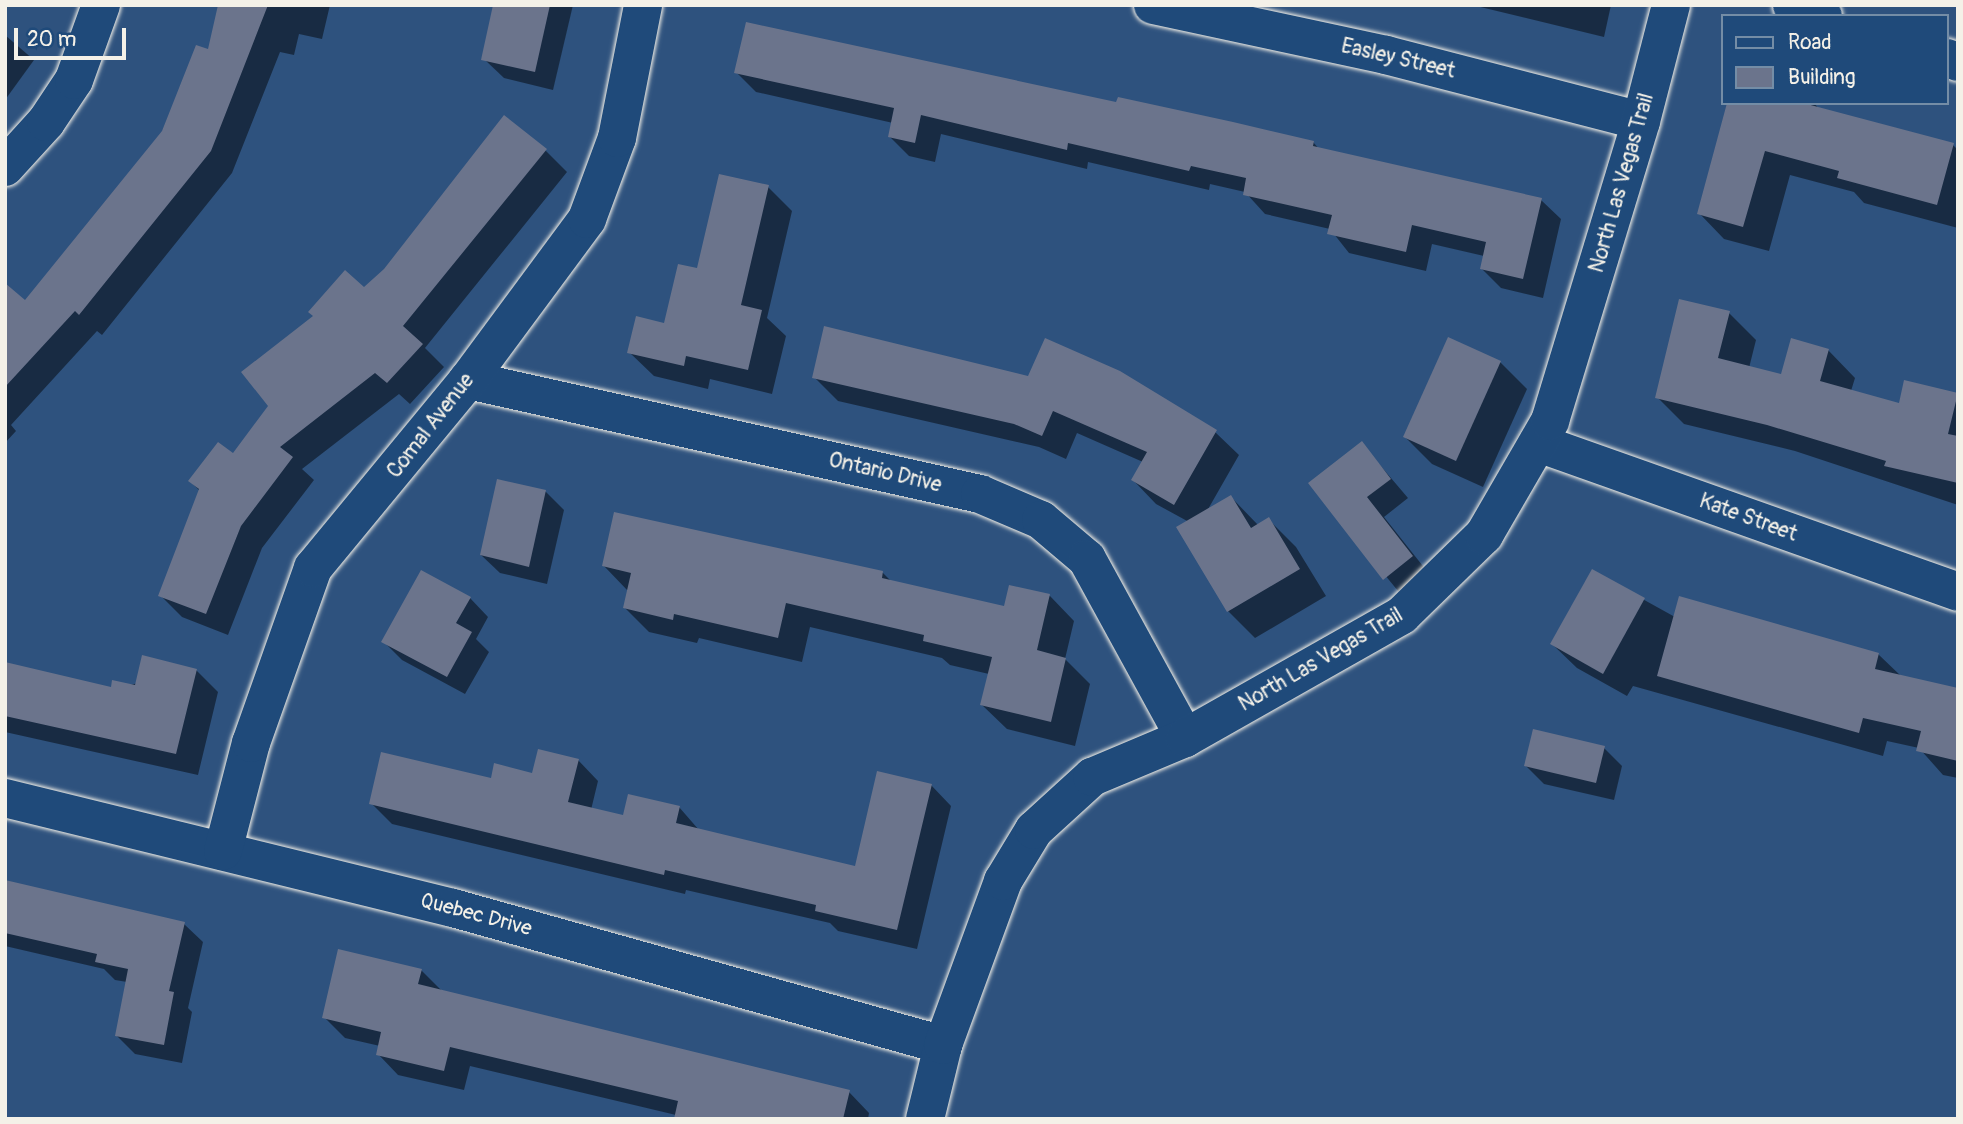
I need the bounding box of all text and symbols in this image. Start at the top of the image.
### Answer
scale bar [18,14,130,58]
legend [1722,14,1949,105]
text: 20 m [27,26,76,53]
text: Road [1788,29,1832,56]
street label: Easley Street [1339,34,1457,84]
text: Building [1788,64,1855,91]
street label: North Las Vegas Trail [1584,90,1660,276]
street label: Comal Avenue [382,369,480,483]
street label: Ontario Drive [826,448,944,498]
street label: Kate Street [1696,489,1800,547]
street label: North Las Vegas Trail [1234,603,1408,717]
street label: Quebec Drive [417,888,535,942]

